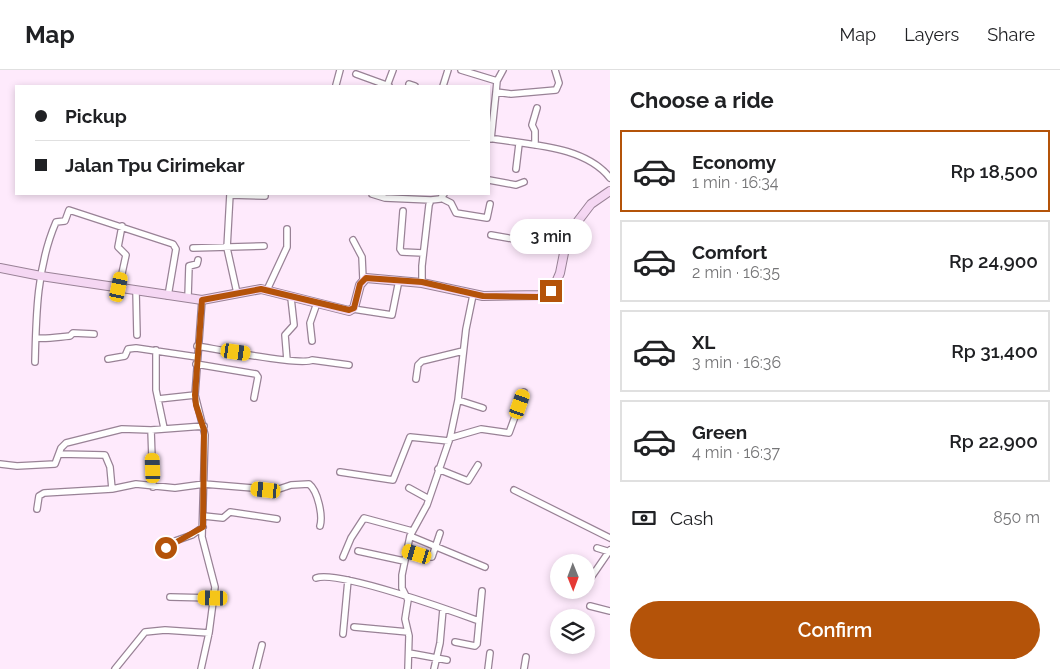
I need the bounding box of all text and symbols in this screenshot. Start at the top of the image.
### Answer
text: Map [25,20,75,49]
text: Map [840,24,876,45]
text: Layers [904,24,959,45]
text: Share [987,24,1035,45]
text: Choose a ride [630,87,774,113]
text: Pickup [65,105,127,127]
icon: car [632,149,677,194]
text: Economy [692,151,776,173]
text: Jalan Tpu Cirimekar [65,154,245,176]
text: Rp 18,500 [951,160,1038,182]
text: 1 min · 16:34 [692,173,778,192]
callout: 3 min [510,218,592,254]
text: 3 min [531,227,572,246]
icon: car [632,239,677,284]
text: Comfort [692,241,767,263]
text: Rp 24,900 [949,250,1038,272]
text: 2 min · 16:35 [692,263,780,282]
car [108,271,129,303]
route end [540,280,562,302]
icon: car [632,329,677,374]
text: XL [692,331,715,353]
text: Rp 31,400 [951,340,1038,362]
car [220,342,251,362]
text: 3 min · 16:36 [692,353,781,372]
car [508,387,531,421]
icon: car [632,419,677,464]
text: Green [692,421,747,443]
text: Rp 22,900 [949,430,1038,452]
text: 4 min · 16:37 [692,443,780,462]
car [144,453,161,483]
car [250,481,281,499]
icon: cash [630,504,658,532]
text: Cash [670,507,714,529]
text: 850 m [993,508,1040,527]
route start [155,537,177,559]
car [400,542,433,566]
north arrow [550,554,595,599]
map controls [550,554,595,654]
car [197,590,228,606]
button: Confirm [630,601,1040,659]
button: layers [550,609,595,654]

